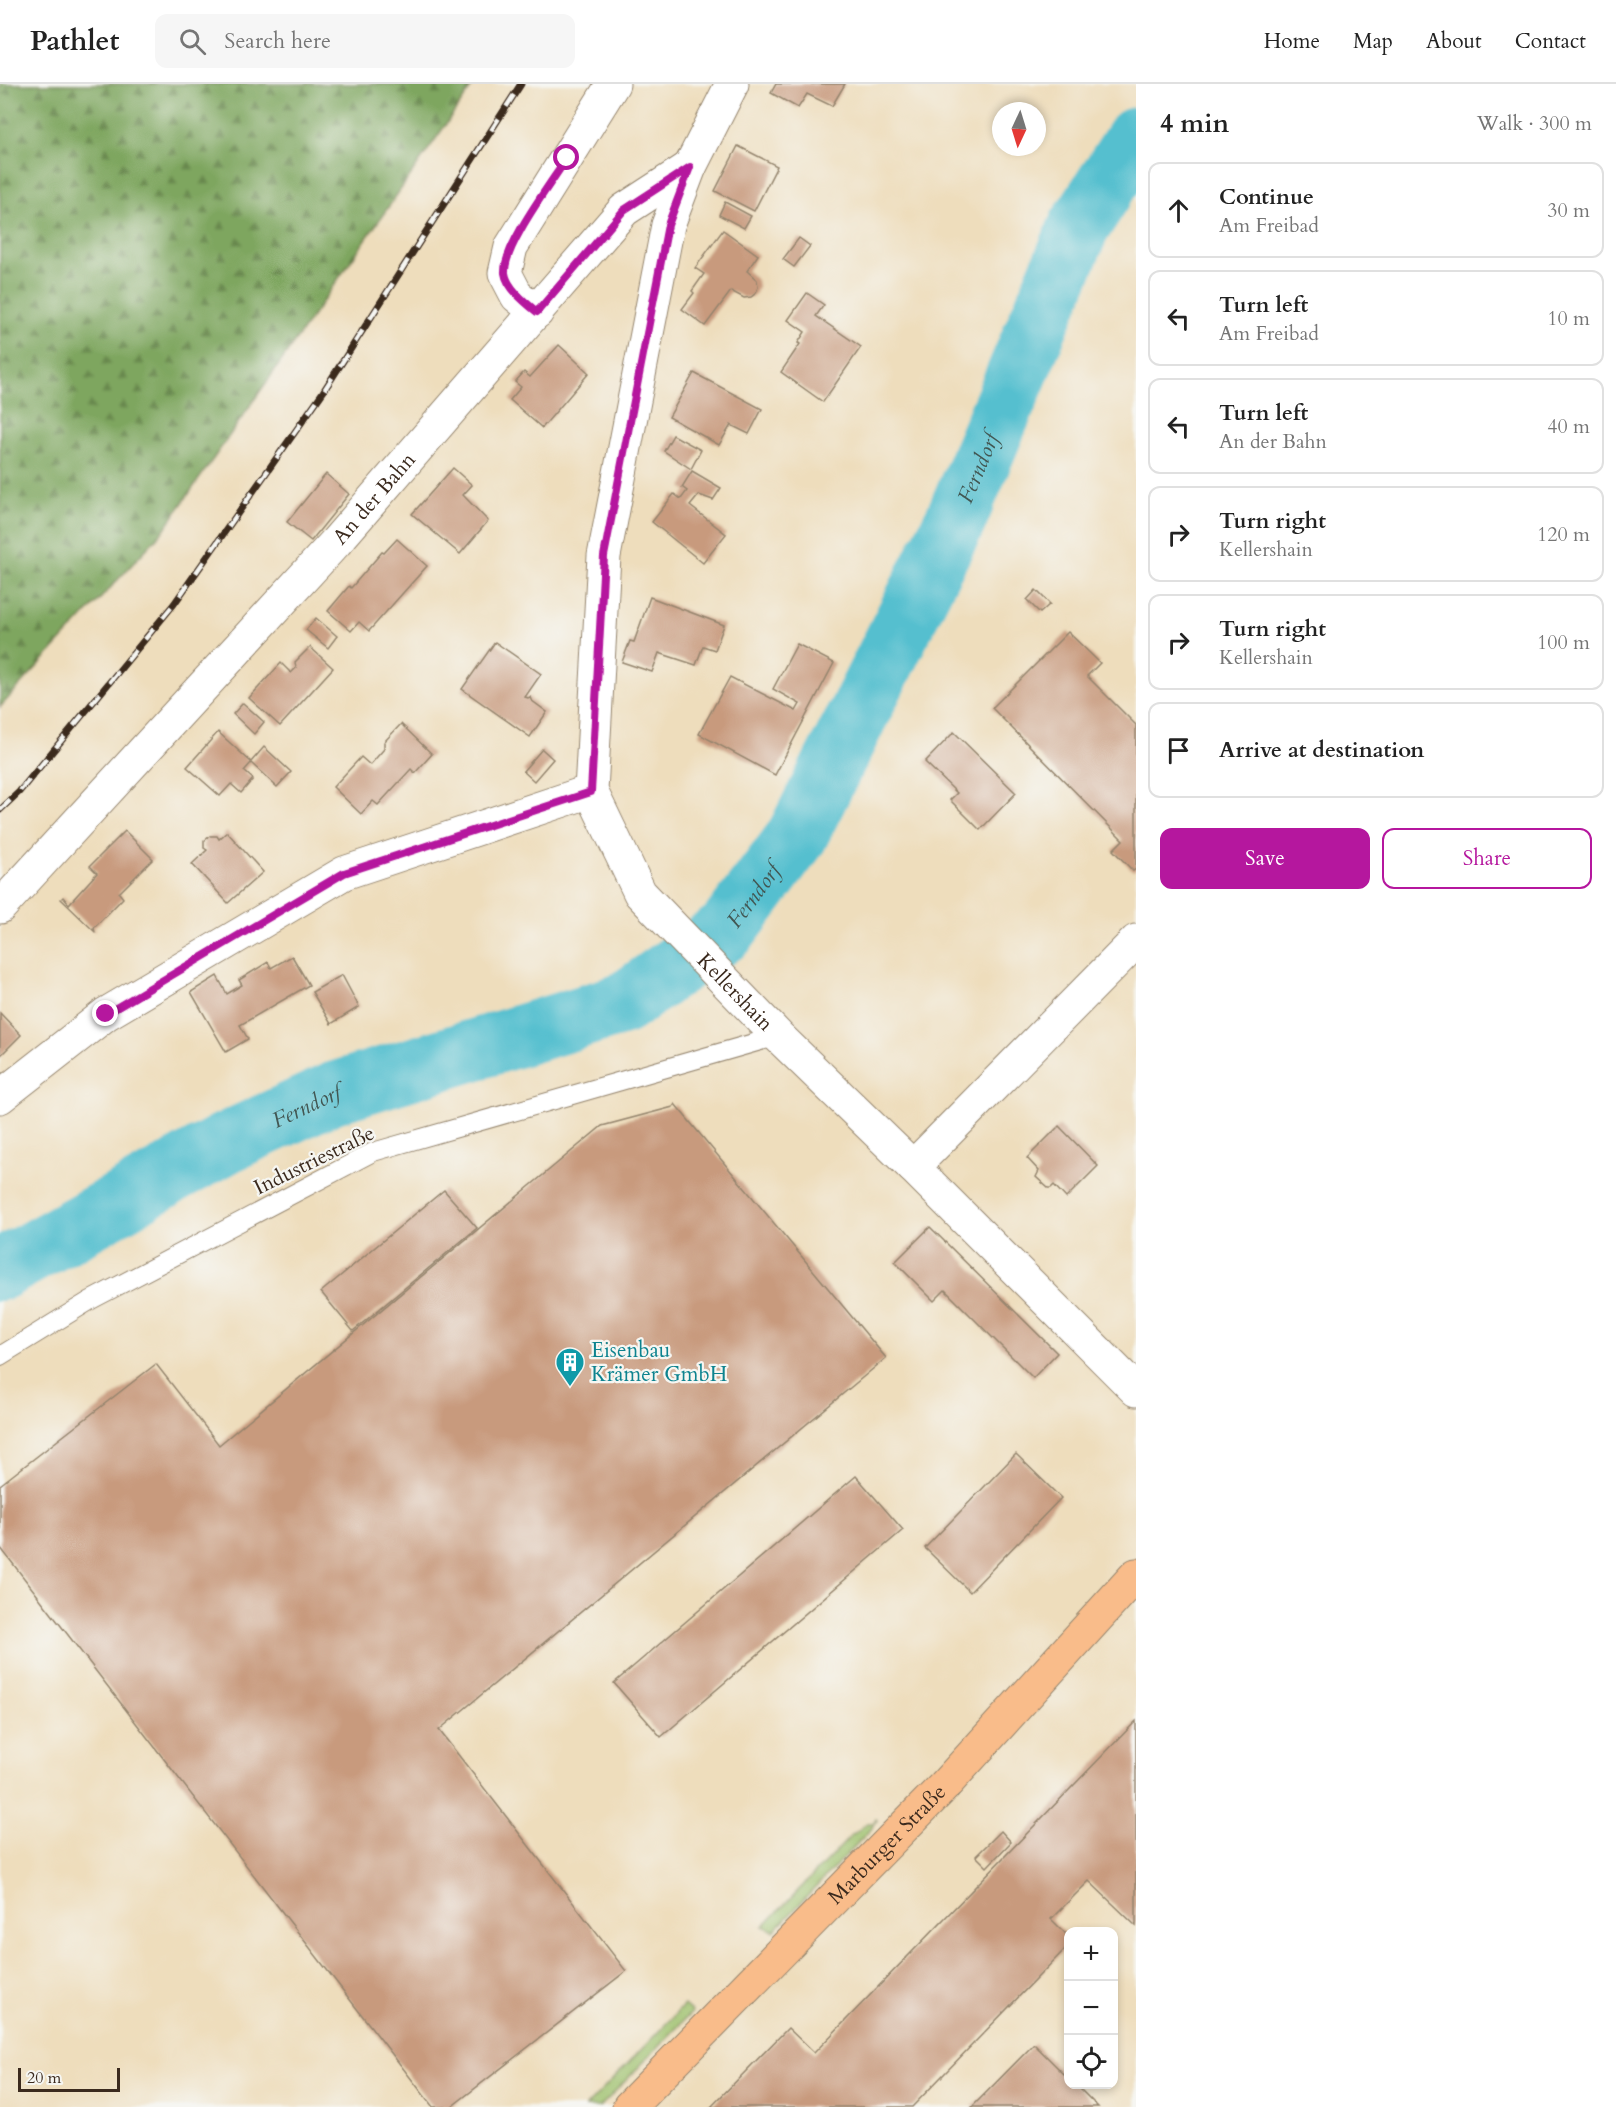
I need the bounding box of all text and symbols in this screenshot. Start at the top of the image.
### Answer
search box [155,14,575,68]
text: Pathlet [30,22,119,60]
icon: search [176,25,209,58]
text: Search here [224,26,331,56]
text: Home [1264,27,1320,56]
text: Map [1353,27,1393,56]
text: About [1426,27,1482,56]
text: Contact [1515,27,1586,56]
north arrow [992,102,1046,156]
text: 4 min [1160,106,1229,141]
text: Walk · 300 m [1477,110,1592,137]
route start [553,144,579,170]
text: Continue [1219,182,1314,212]
icon: ahead [1162,194,1195,227]
text: 30 m [1547,197,1590,224]
text: Am Freibad [1219,212,1319,239]
text: Turn left [1219,290,1308,320]
icon: left [1162,302,1195,335]
text: 10 m [1547,305,1590,332]
text: Am Freibad [1219,320,1319,347]
text: Turn left [1219,398,1308,428]
icon: left [1162,410,1195,443]
text: 40 m [1547,413,1590,440]
water label: Ferndorf [950,424,1008,508]
text: An der Bahn [1219,428,1327,455]
street label: An der Bahn [326,446,422,551]
text: Turn right [1219,506,1326,536]
icon: right [1162,518,1195,551]
text: 120 m [1537,521,1590,548]
text: Kellershain [1219,536,1313,563]
text: Turn right [1219,614,1326,644]
icon: right [1162,626,1195,659]
text: 100 m [1537,629,1590,656]
text: Kellershain [1219,644,1313,671]
icon: arrive [1162,734,1195,767]
text: Arrive at destination [1219,735,1424,765]
button: Save [1160,828,1370,889]
button: Share [1382,828,1592,889]
water label: Ferndorf [720,854,791,934]
street label: Kellershain [690,947,780,1038]
route end [92,1000,118,1026]
water label: Ferndorf [267,1076,349,1135]
street label: Industriestraße [249,1119,379,1202]
place label: Eisenbau Krämer GmbH [591,1336,727,1389]
building icon: Eisenbau Krämer GmbH [554,1346,586,1388]
street label: Marburger Straße [822,1778,953,1911]
map controls [1064,1927,1118,2089]
button: + [1064,1927,1118,1981]
button: − [1064,1981,1118,2035]
button: locate [1064,2035,1118,2089]
scale bar [18,2065,120,2092]
text: 20 m [27,2067,61,2089]

